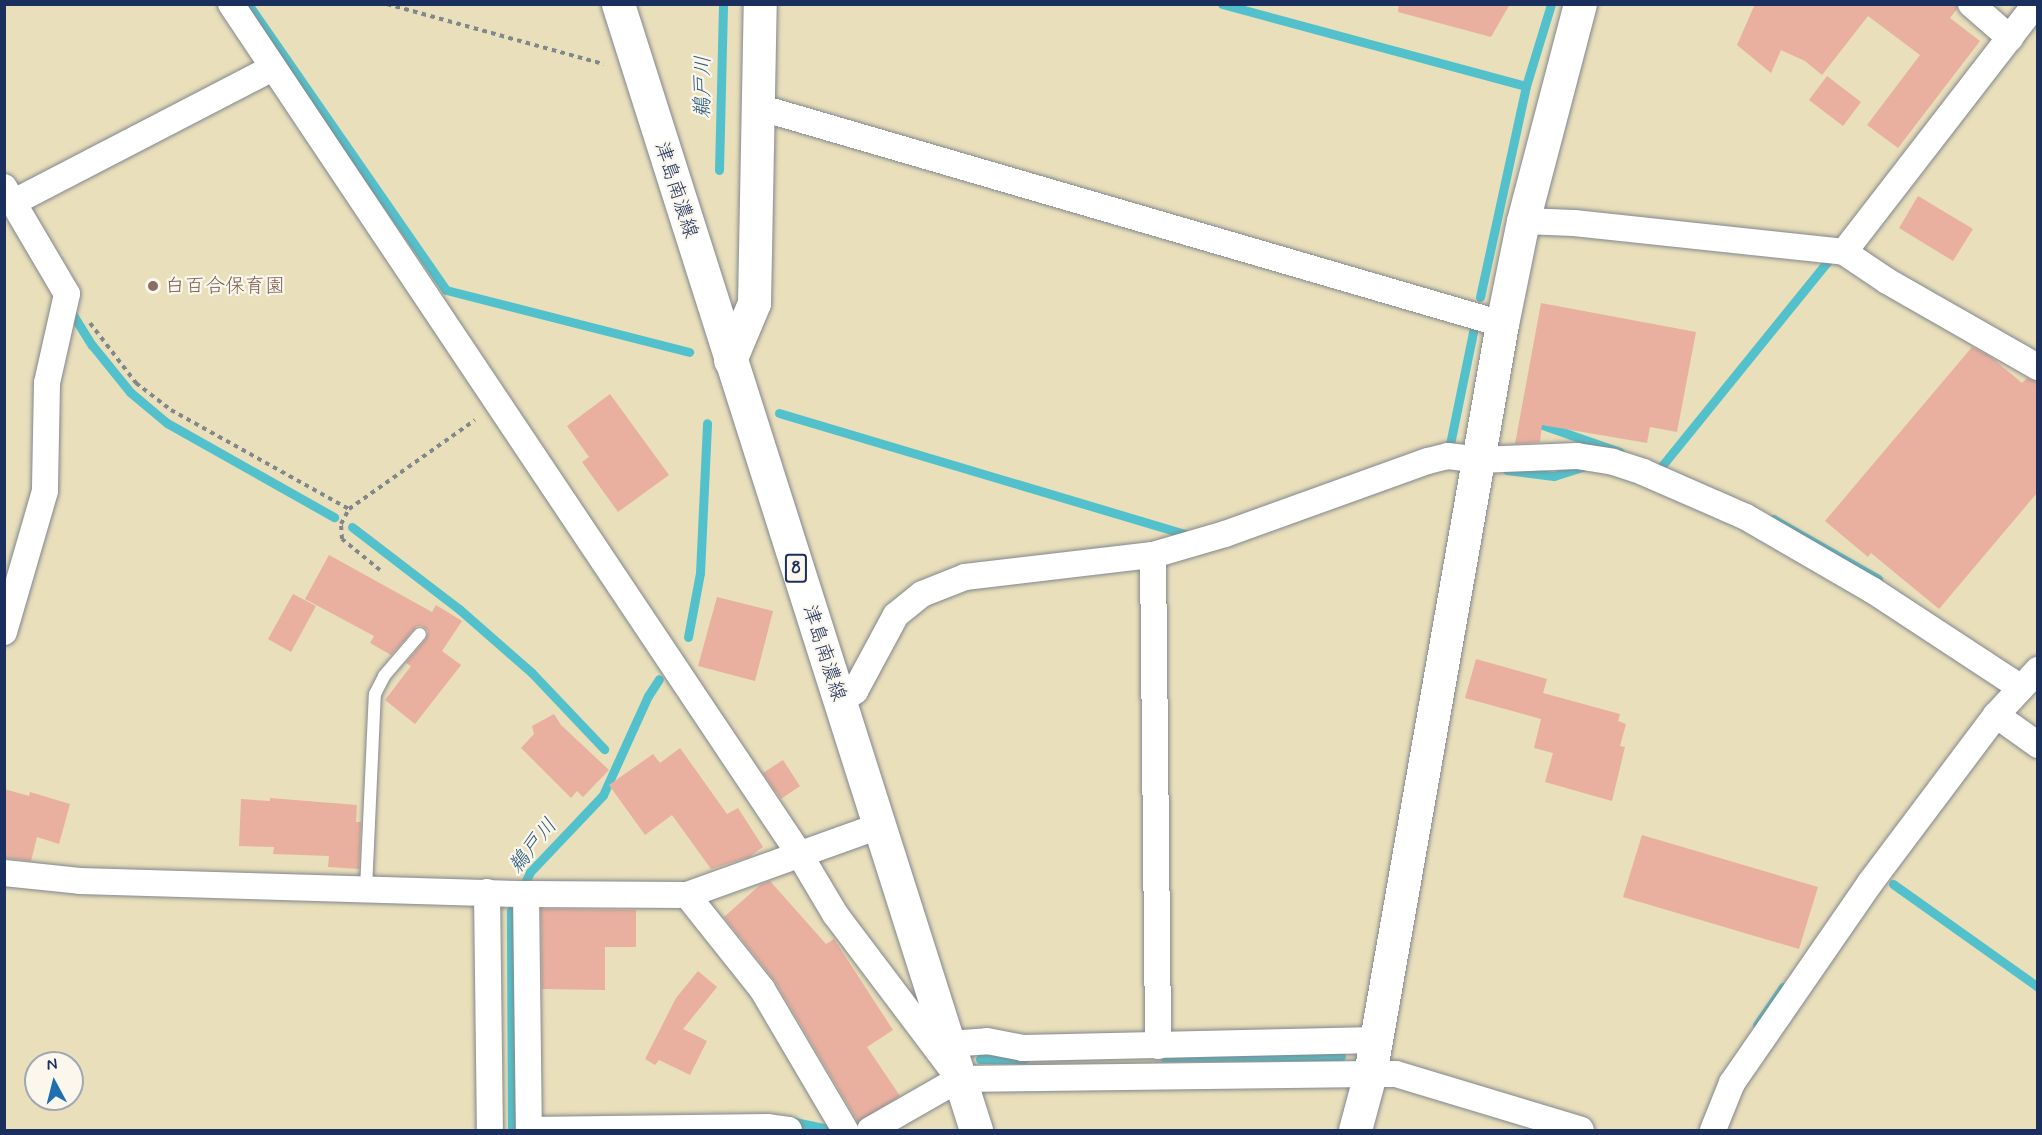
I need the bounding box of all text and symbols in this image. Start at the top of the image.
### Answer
water label: 鵜戸川 [690,55,716,119]
street label: 津島南濃線 [649,139,703,241]
place label: 白百合保育園 [165,274,285,298]
marker: 白百合保育園 [146,279,160,293]
road number: 8 [784,553,808,583]
street label: 津島南濃線 [797,602,851,704]
water label: 鵜戸川 [503,814,563,878]
north arrow [24,1051,84,1111]
text: N [45,1054,59,1076]

